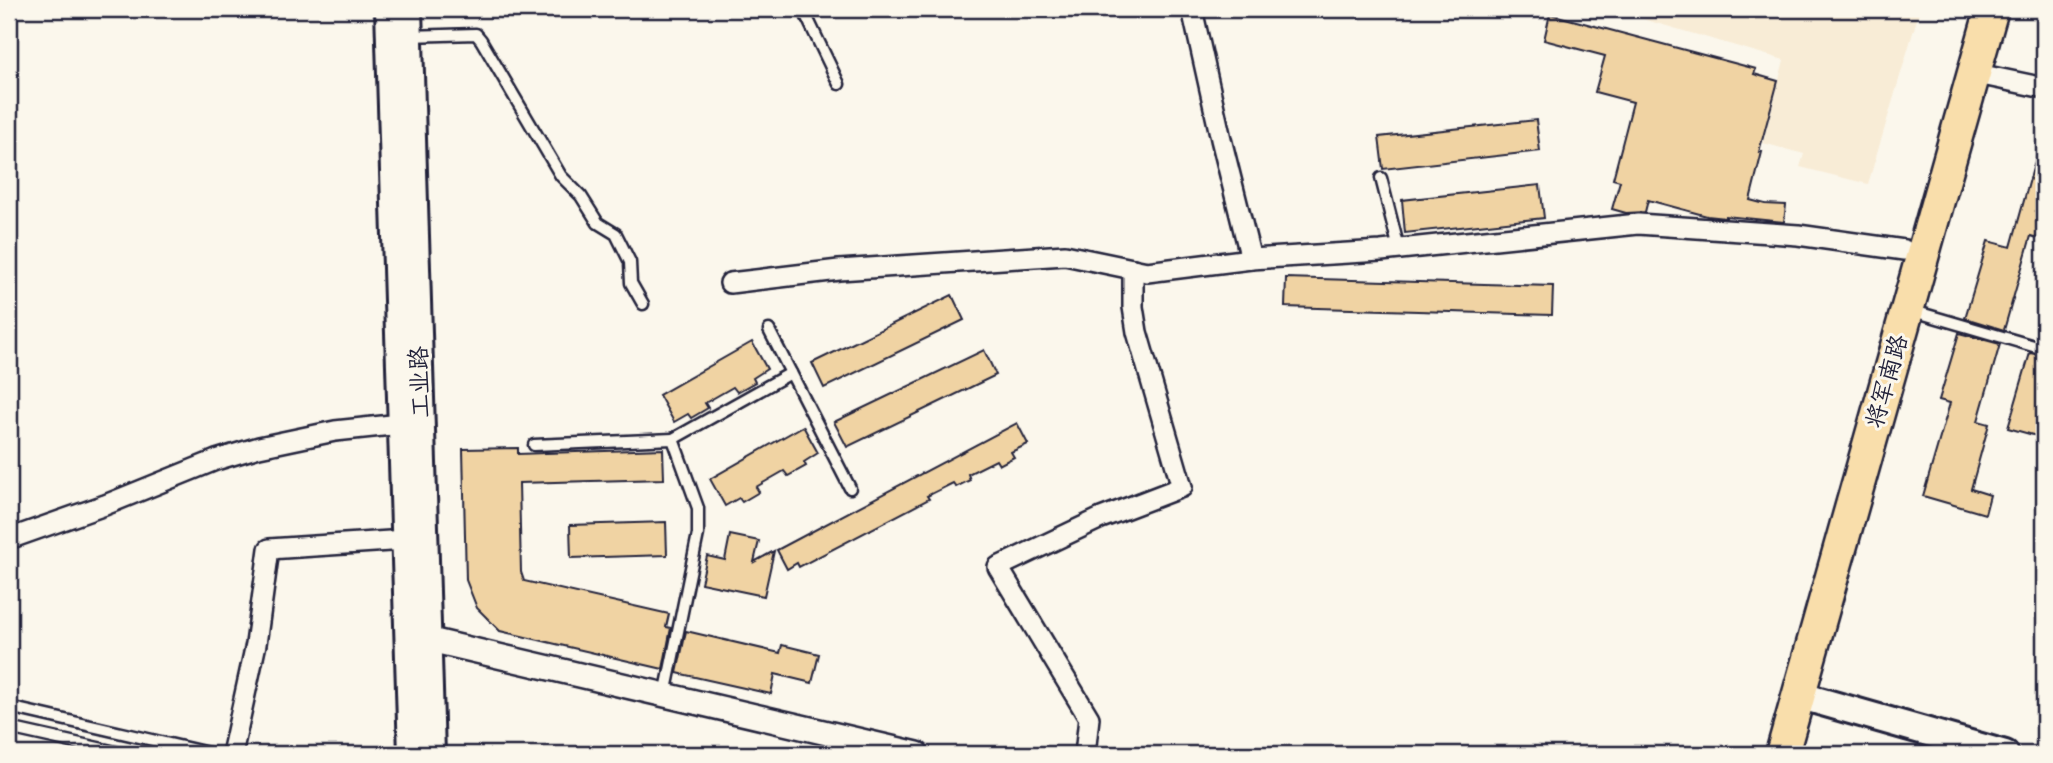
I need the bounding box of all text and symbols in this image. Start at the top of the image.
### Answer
street label: 将军南路 [1859,331,1913,431]
street label: 工业路 [403,346,435,418]

